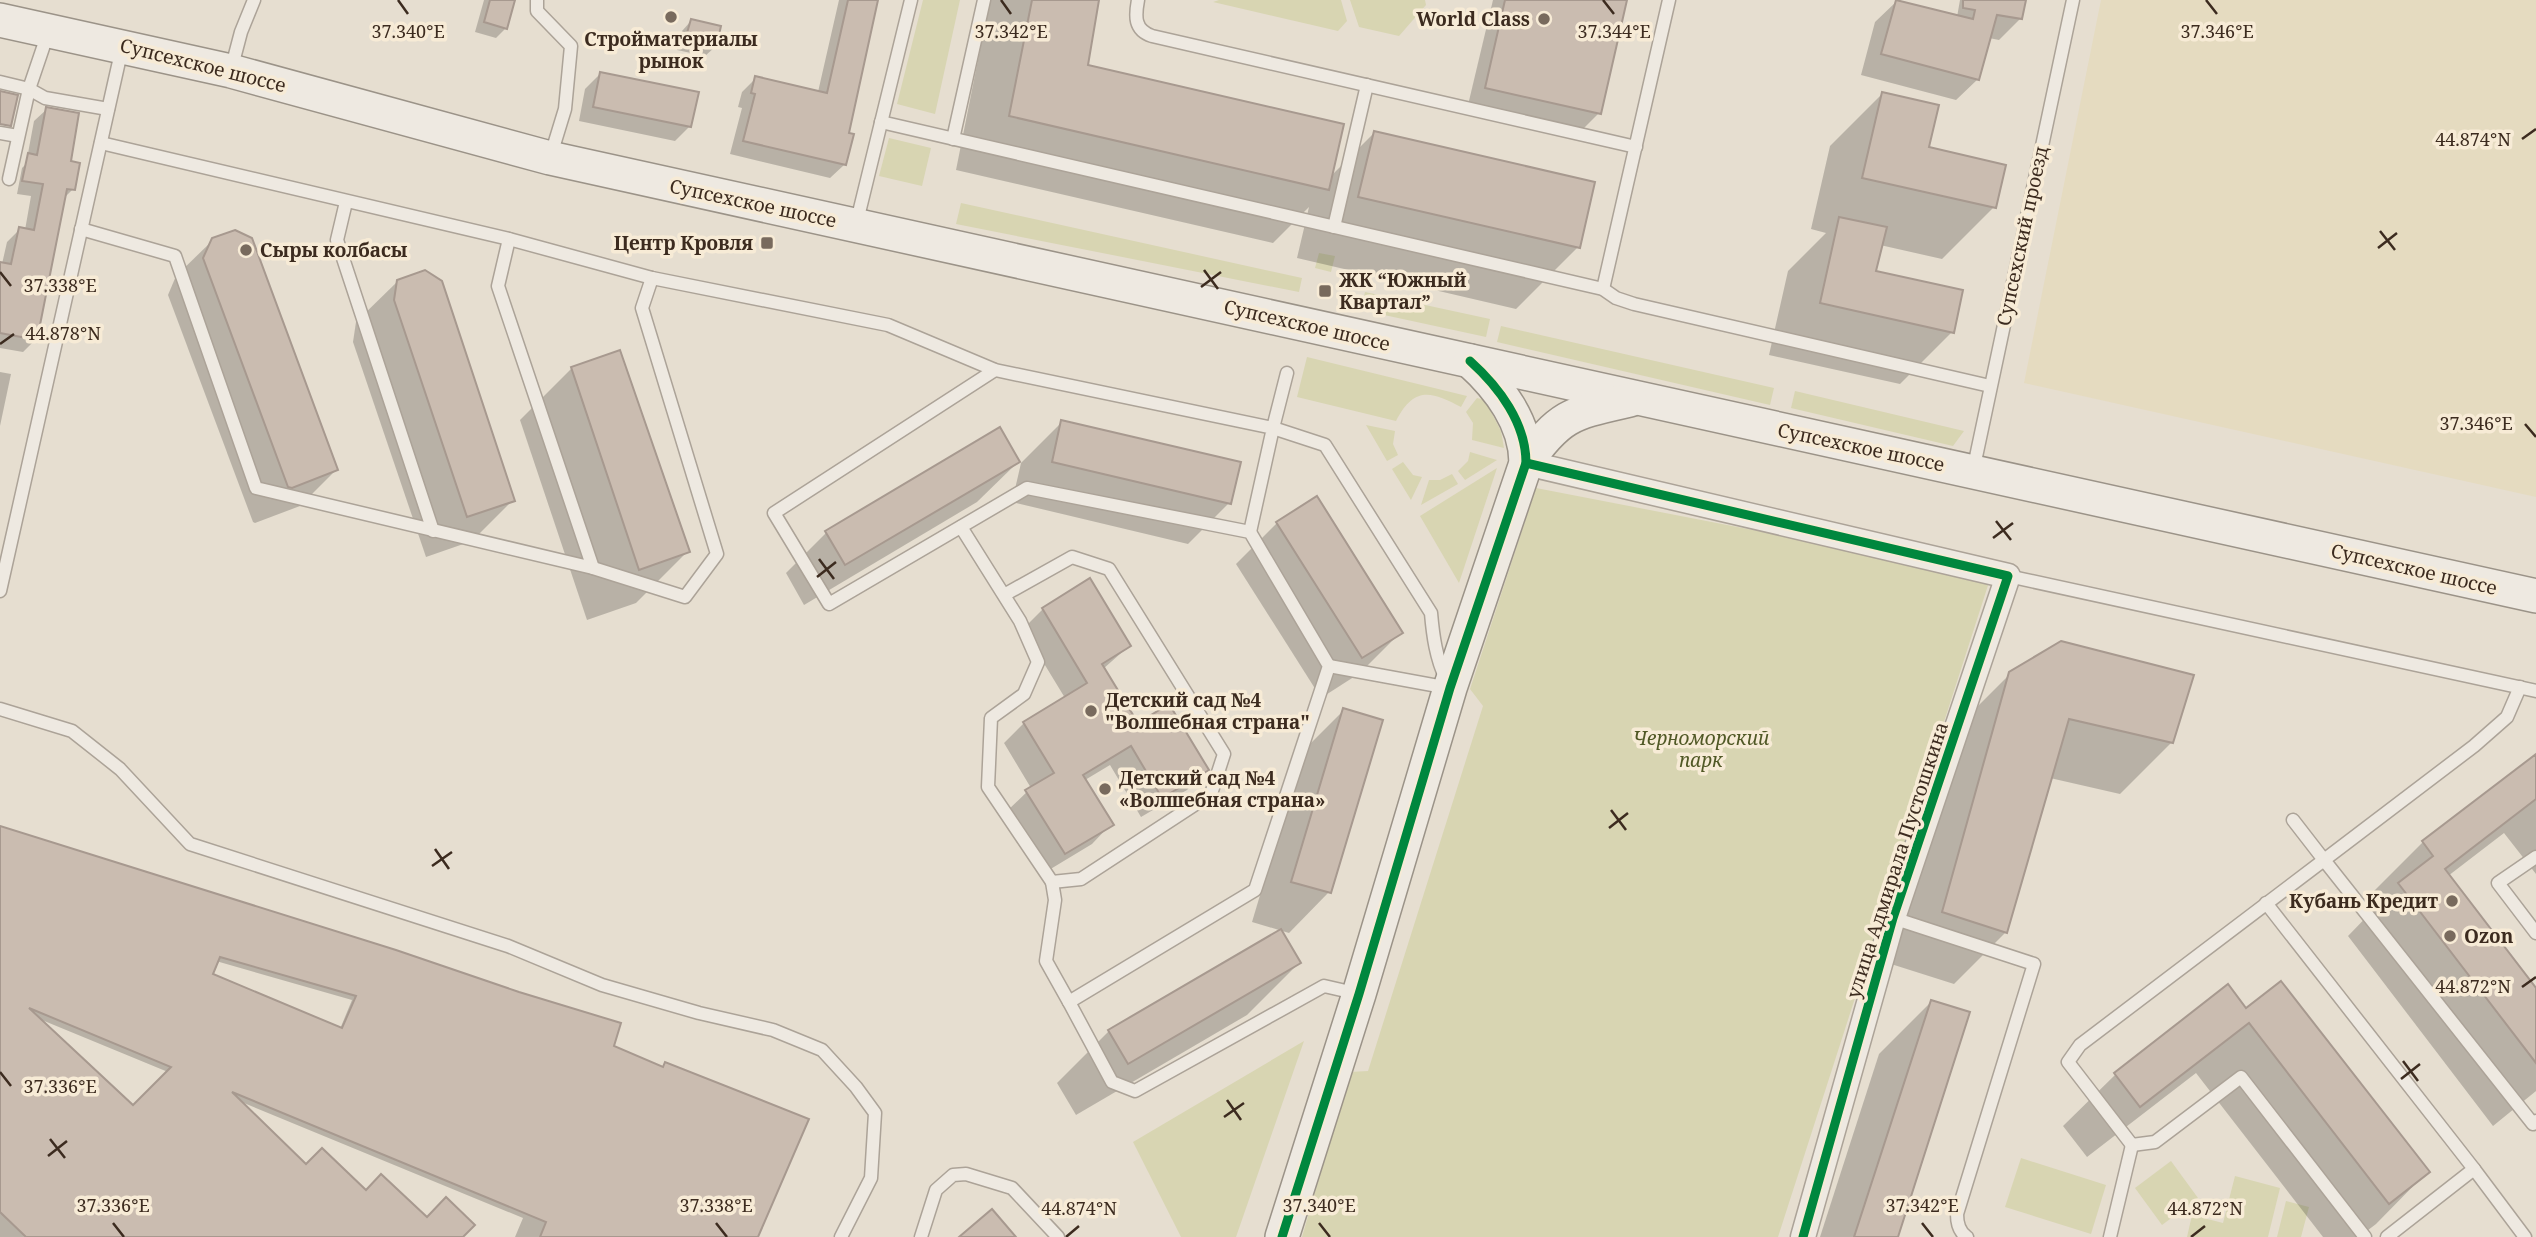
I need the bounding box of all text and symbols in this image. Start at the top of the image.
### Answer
place label: World Class [1416,6,1530,32]
marker: Стройматериалы рынок [663,9,679,25]
marker: World Class [1536,11,1552,27]
text: 37.340°E [371,19,445,43]
text: 37.342°E [974,19,1048,43]
text: 37.344°E [1577,19,1651,43]
text: 37.346°E [2180,19,2254,43]
place label: Стройматериалы рынок [584,26,758,74]
street label: Супсехское шоссе [117,32,289,98]
text: 44.874°N [2435,127,2511,151]
street label: Супсехский проезд [1990,143,2054,328]
street label: Супсехское шоссе [667,173,839,233]
place label: Центр Кровля [614,230,753,256]
marker: Центр Кровля [759,235,775,251]
place label: Сыры колбасы [260,237,408,263]
marker: Сыры колбасы [238,242,254,258]
place label: ЖК “Южный Квартал” [1339,267,1466,315]
text: 37.338°E [23,273,97,297]
marker: ЖК “Южный Квартал” [1317,283,1333,299]
street label: Супсехское шоссе [1221,293,1393,357]
text: 44.878°N [25,321,101,345]
text: 37.346°E [2439,411,2513,435]
street label: Супсехское шоссе [1775,417,1947,477]
street label: Супсехское шоссе [2328,537,2500,601]
place label: Детский сад №4 "Волшебная страна" [1105,687,1310,735]
marker: Детский сад №4 "Волшебная страна" [1083,703,1099,719]
street label: улица Адмирала Пустошкина [1840,718,1954,1002]
park label: Черноморский парк [1633,725,1769,773]
place label: Детский сад №4 «Волшебная страна» [1119,765,1326,813]
marker: Детский сад №4 «Волшебная страна» [1097,781,1113,797]
place label: Кубань Кредит [2289,888,2438,914]
marker: Кубань Кредит [2444,893,2460,909]
place label: Ozon [2464,923,2514,949]
marker: Ozon [2442,928,2458,944]
text: 44.872°N [2435,974,2511,998]
text: 37.336°E [23,1074,97,1098]
text: 37.336°E [76,1193,150,1217]
text: 37.338°E [679,1193,753,1217]
text: 37.340°E [1282,1193,1356,1217]
text: 37.342°E [1885,1193,1959,1217]
text: 44.874°N [1041,1196,1117,1220]
text: 44.872°N [2167,1196,2243,1220]

